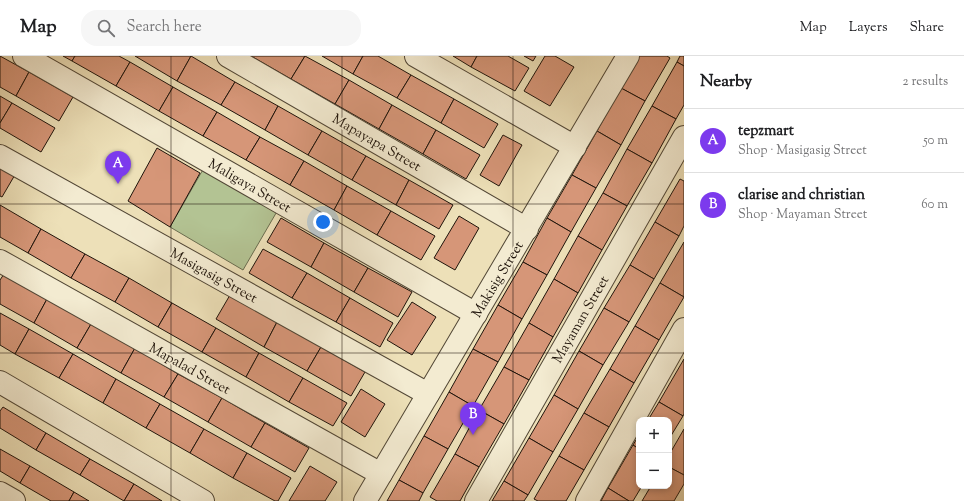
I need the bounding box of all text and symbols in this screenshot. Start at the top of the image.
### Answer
search box [81,10,361,46]
text: Map [20,14,57,41]
icon: search [95,17,117,39]
text: Search here [127,17,202,38]
text: Map [800,18,827,38]
text: Layers [849,18,887,38]
text: Share [909,18,944,38]
text: Nearby [700,70,752,94]
text: 2 results [903,73,948,91]
street label: Mapayapa Street [328,110,424,177]
text: tepzmart [738,121,794,142]
text: A [708,132,718,150]
text: 50 m [923,132,948,150]
text: Shop · Masigasig Street [738,142,867,160]
pin: A [105,151,131,184]
street label: Maligaya Street [204,155,294,219]
text: clarise and christian [738,185,865,206]
text: B [709,196,717,214]
text: 60 m [921,196,948,214]
text: Shop · Mayaman Street [738,206,867,224]
your location [313,212,333,232]
street label: Makisig Street [468,238,530,322]
street label: Masigasig Street [166,244,261,309]
street label: Mayaman Street [549,272,615,367]
street label: Mapalad Street [145,339,234,401]
pin: B [460,402,486,435]
map controls [636,417,672,489]
button: + [636,417,672,453]
button: − [636,453,672,489]

